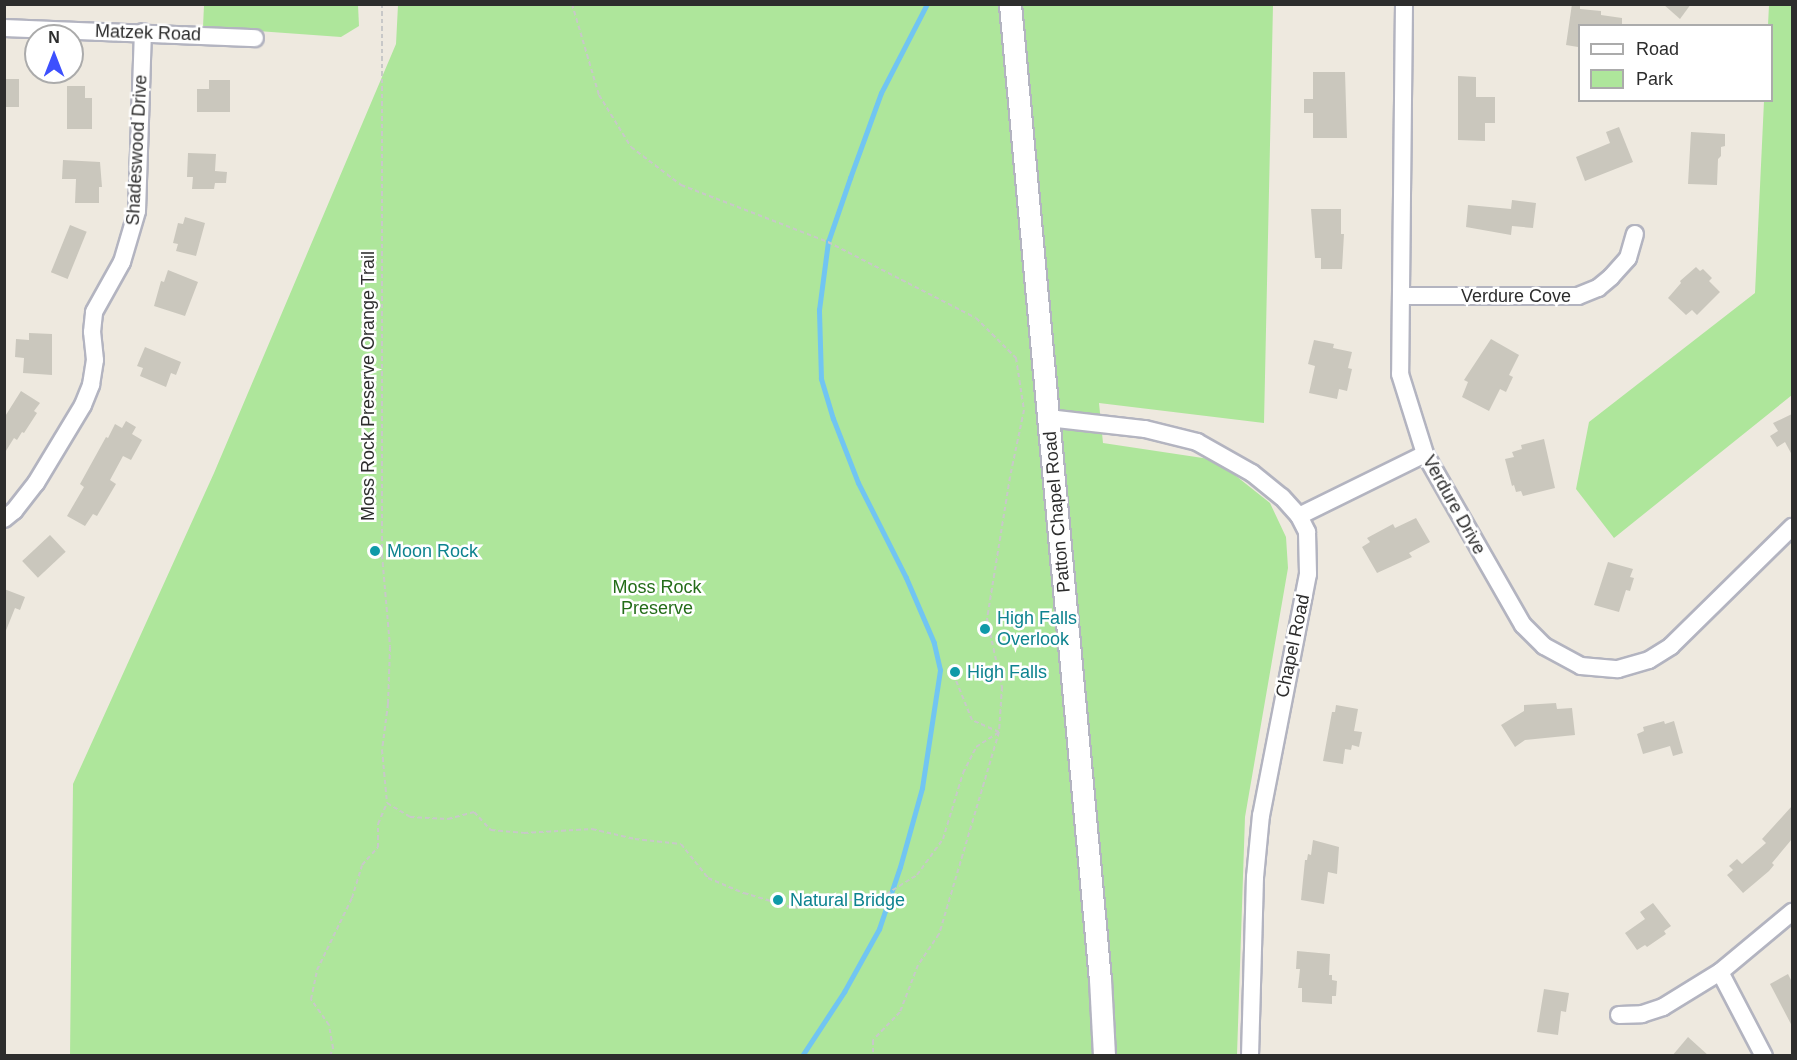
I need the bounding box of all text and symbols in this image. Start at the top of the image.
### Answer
street label: Matzek Road [95,20,201,46]
north arrow [24,24,84,84]
legend [1578,24,1773,102]
text: N [48,29,60,46]
text: Road [1636,39,1679,59]
text: Park [1636,69,1673,89]
street label: Shadeswood Drive [122,74,152,226]
street label: Moss Rock Preserve Orange Trail [357,251,379,521]
street label: Verdure Cove [1461,285,1571,307]
street label: Patton Chapel Road [1039,430,1075,594]
street label: Verdure Drive [1418,452,1490,558]
place label: Moon Rock [387,540,478,562]
marker: Moon Rock [368,544,382,558]
park label: Moss Rock Preserve [612,577,702,620]
street label: Chapel Road [1272,592,1314,700]
place label: High Falls Overlook [997,608,1077,650]
marker: High Falls Overlook [978,622,992,636]
place label: High Falls [967,661,1047,683]
marker: High Falls [948,665,962,679]
place label: Natural Bridge [790,889,905,911]
marker: Natural Bridge [771,893,785,907]

